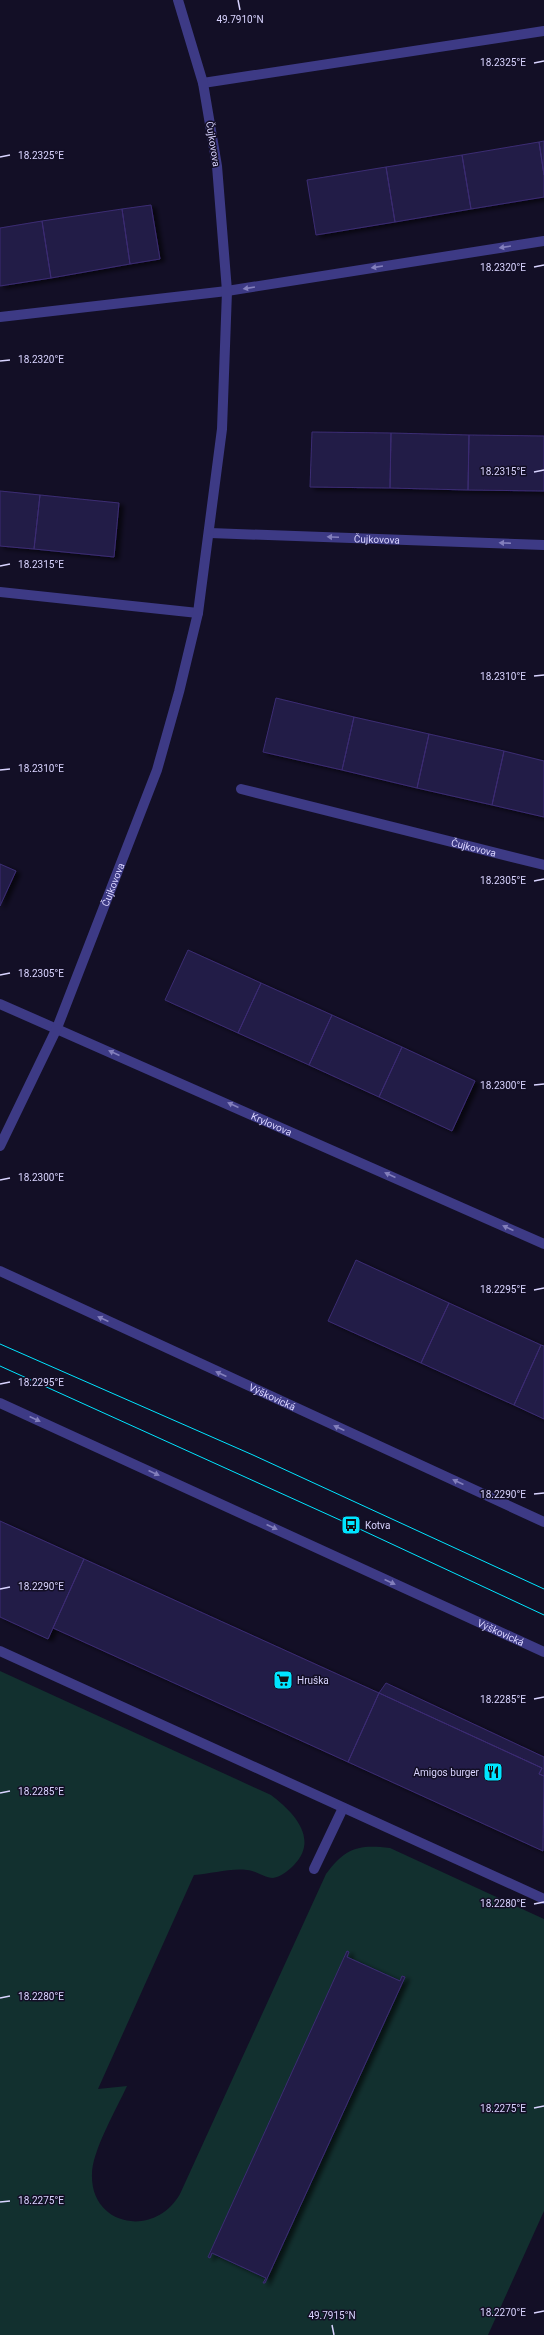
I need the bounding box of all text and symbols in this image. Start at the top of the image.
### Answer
text: 49.7910°N [216,14,264,25]
text: 18.2325°E [480,57,526,68]
street label: Čujkovova [204,120,224,167]
text: 18.2325°E [18,150,64,161]
one-way arrow [499,244,512,250]
text: 18.2320°E [480,262,526,273]
one-way arrow [371,264,383,270]
one-way arrow [243,285,255,291]
text: 18.2320°E [18,354,64,365]
text: 18.2315°E [480,466,526,477]
street label: Čujkovova [354,531,400,545]
one-way arrow [326,534,339,540]
one-way arrow [499,540,511,547]
text: 18.2315°E [18,559,64,570]
text: 18.2310°E [480,671,526,682]
text: 18.2310°E [18,763,64,774]
street label: Čujkovova [450,835,497,858]
street label: Čujkovova [97,861,126,908]
text: 18.2305°E [480,875,526,886]
text: 18.2305°E [18,968,64,979]
one-way arrow [108,1050,119,1056]
text: 18.2300°E [480,1080,526,1091]
one-way arrow [226,1102,238,1108]
street label: Krylovova [250,1110,294,1138]
one-way arrow [384,1171,396,1178]
text: 18.2300°E [18,1172,64,1183]
one-way arrow [503,1225,514,1231]
text: 18.2295°E [480,1284,526,1295]
one-way arrow [98,1316,109,1322]
one-way arrow [216,1371,227,1377]
text: 18.2295°E [18,1377,64,1388]
street label: Výškovická [247,1381,297,1412]
one-way arrow [30,1416,41,1422]
one-way arrow [334,1425,345,1431]
one-way arrow [148,1471,160,1477]
one-way arrow [452,1479,463,1485]
text: 18.2290°E [480,1489,526,1500]
bus stop icon: Kotva [340,1514,362,1536]
place label: Kotva [365,1520,390,1531]
one-way arrow [266,1524,278,1531]
one-way arrow [385,1579,397,1585]
text: 18.2290°E [18,1581,64,1592]
street label: Výškovická [476,1617,526,1648]
supermarket icon: Hruška [272,1669,294,1691]
place label: Hruška [297,1675,329,1686]
text: 18.2285°E [480,1694,526,1705]
restaurant icon: Amigos burger [482,1761,504,1783]
place label: Amigos burger [414,1767,480,1778]
text: 18.2285°E [18,1786,64,1797]
text: 18.2280°E [480,1898,526,1909]
text: 18.2280°E [18,1991,64,2002]
text: 18.2275°E [480,2103,526,2114]
text: 18.2275°E [18,2195,64,2206]
text: 18.2270°E [480,2307,526,2318]
text: 49.7915°N [308,2310,356,2321]

